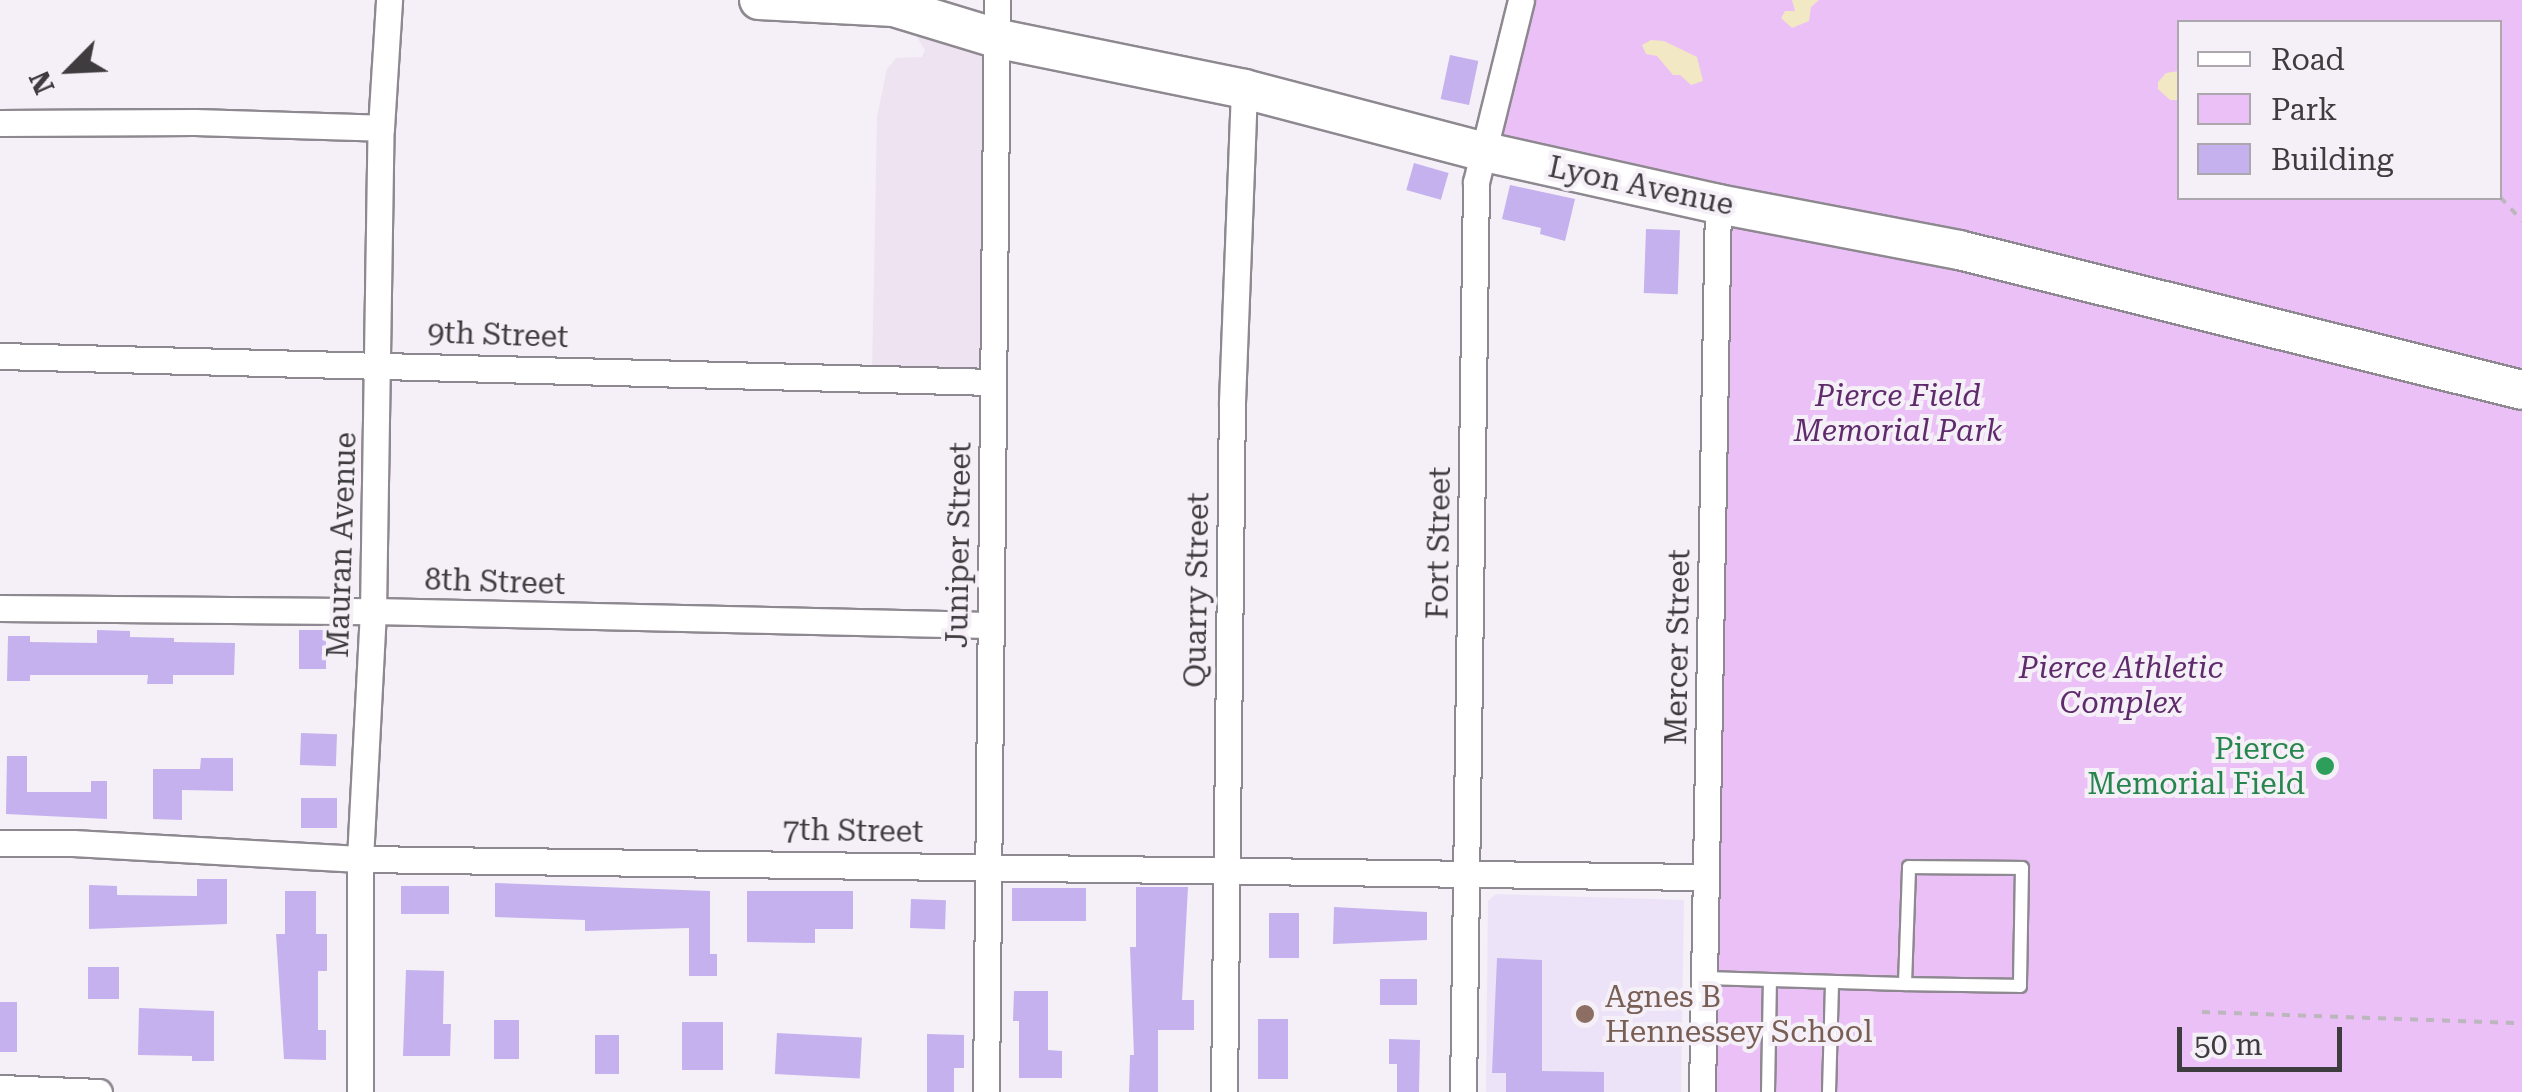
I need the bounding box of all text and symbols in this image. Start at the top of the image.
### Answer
north arrow [20,20,120,120]
legend [2177,20,2502,200]
text: Road [2271,42,2345,77]
text: N [23,66,62,99]
text: Park [2271,92,2337,127]
text: Building [2271,142,2394,177]
street label: Lyon Avenue [1545,149,1737,223]
street label: 9th Street [427,315,569,355]
park label: Pierce Field Memorial Park [1794,378,2002,448]
street label: Mauran Avenue [320,431,364,659]
street label: Juniper Street [939,442,979,648]
street label: Fort Street [1420,466,1458,620]
street label: Quarry Street [1177,492,1217,688]
street label: Mercer Street [1658,549,1698,745]
street label: 8th Street [424,562,566,602]
park label: Pierce Athletic Complex [2019,650,2223,720]
place label: Pierce Memorial Field [2087,731,2305,802]
marker: Pierce Memorial Field [2314,755,2336,777]
street label: 7th Street [782,812,924,850]
place label: Agnes B Hennessey School [1605,979,1872,1050]
marker: Agnes B Hennessey School [1574,1003,1596,1025]
scale bar [2182,1007,2347,1069]
text: 50 m [2194,1027,2263,1062]

